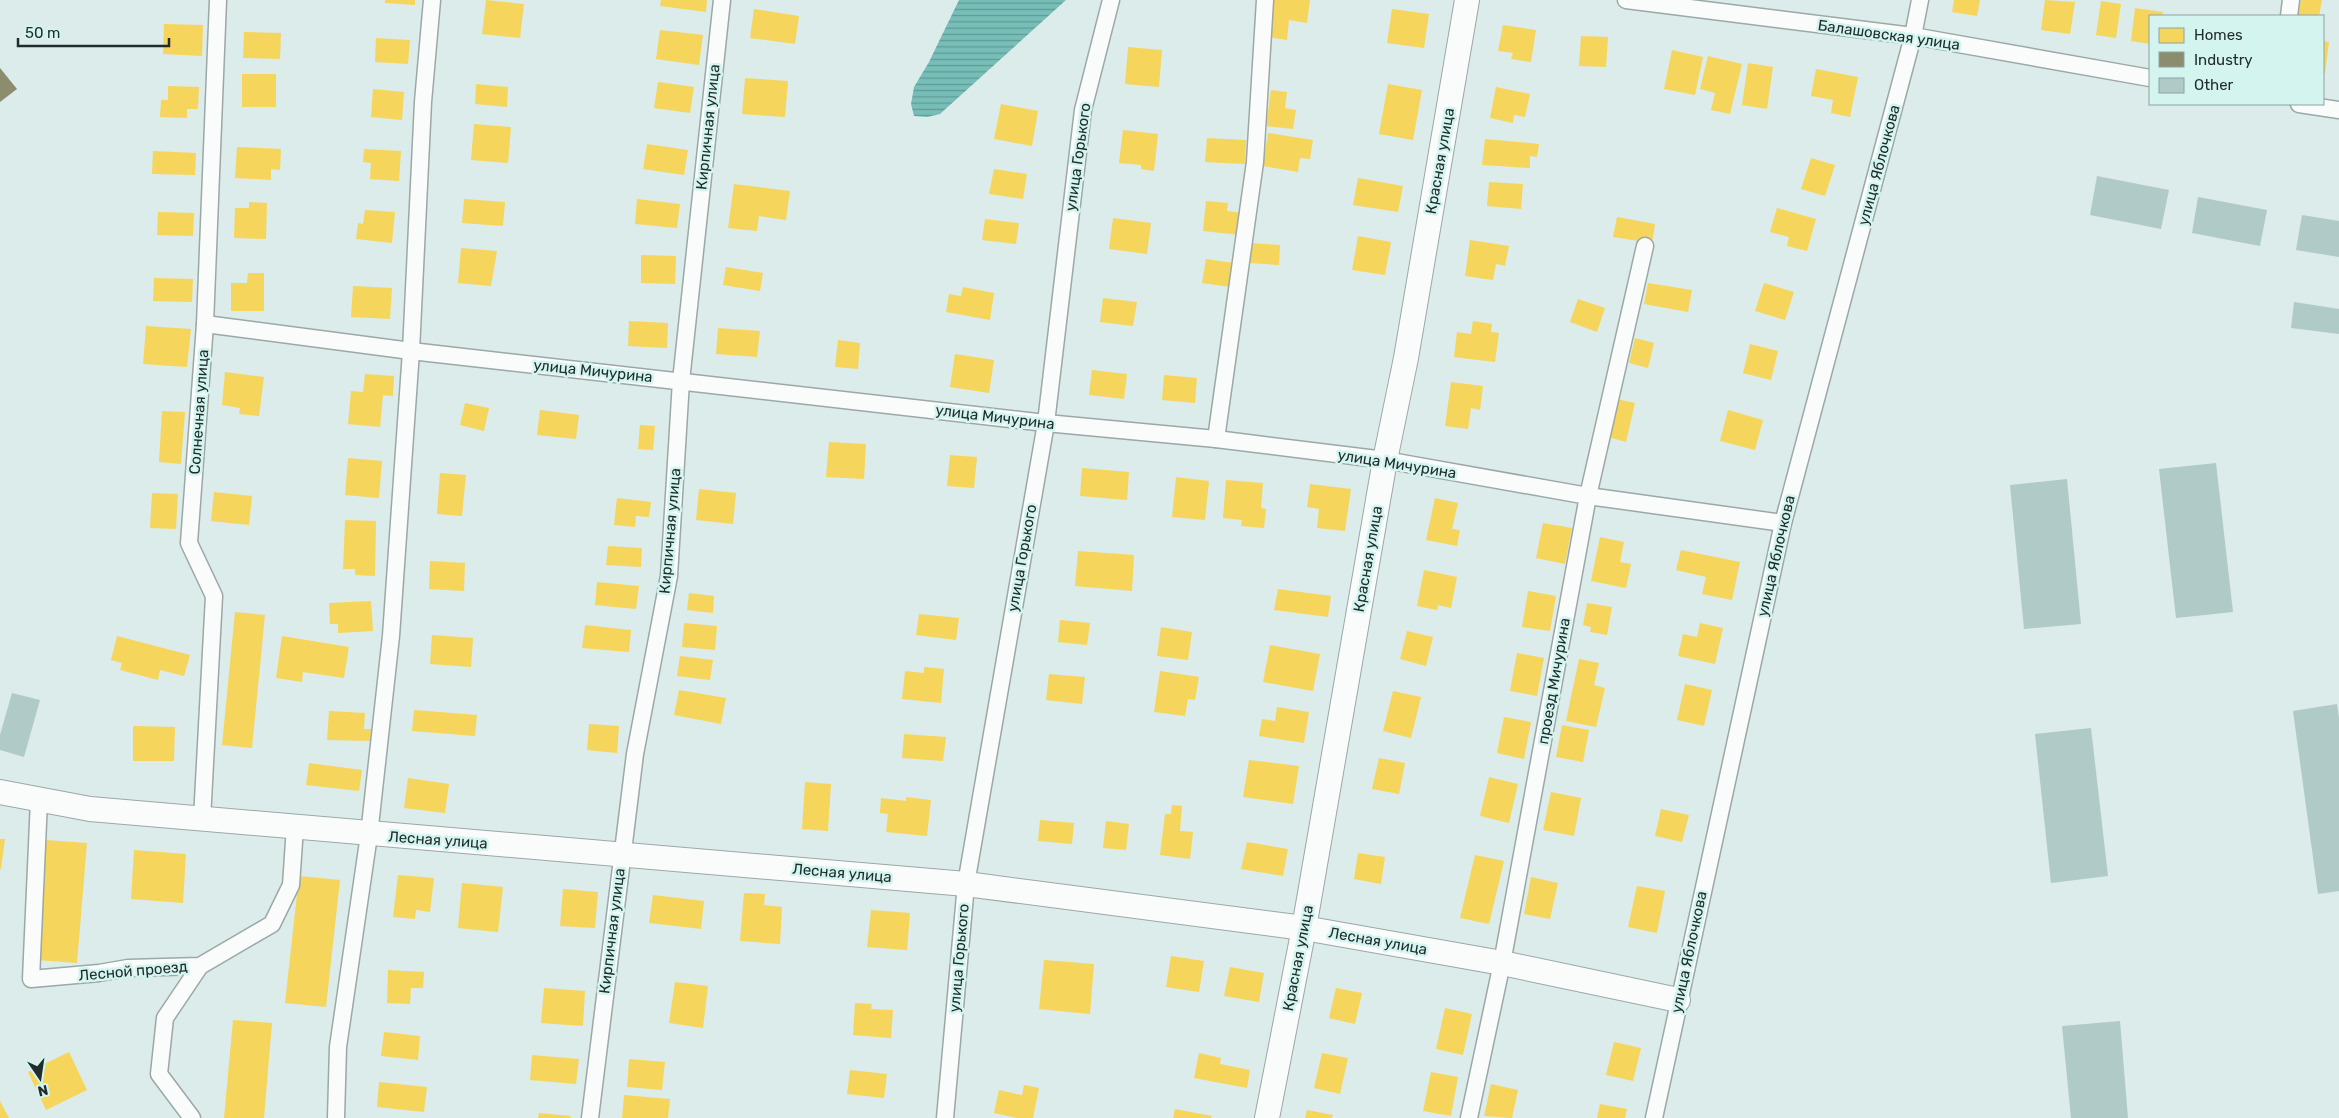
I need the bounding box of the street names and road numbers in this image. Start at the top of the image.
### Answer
street label: Балашовская улица [1817,16,1961,54]
street label: Кирпичная улица [692,63,724,191]
street label: улица Горького [1061,102,1095,212]
street label: улица Яблочкова [1854,103,1904,227]
street label: Красная улица [1422,106,1458,216]
street label: Солнечная улица [186,349,212,475]
street label: улица Мичурина [532,356,654,386]
street label: улица Мичурина [934,401,1056,433]
street label: улица Мичурина [1336,446,1458,482]
street label: Кирпичная улица [656,467,684,595]
street label: улица Яблочкова [1753,494,1799,618]
street label: улица Горького [1004,503,1040,613]
street label: Красная улица [1350,504,1386,614]
street label: проезд Мичурина [1534,616,1574,746]
street label: Лесная улица [388,828,488,852]
street label: Лесная улица [792,860,892,886]
street label: Кирпичная улица [595,867,629,995]
street label: улица Яблочкова [1667,889,1711,1015]
street label: улица Горького [945,903,973,1013]
street label: Красная улица [1279,904,1317,1012]
street label: Лесная улица [1327,923,1429,959]
street label: Лесной проезд [78,957,188,985]

